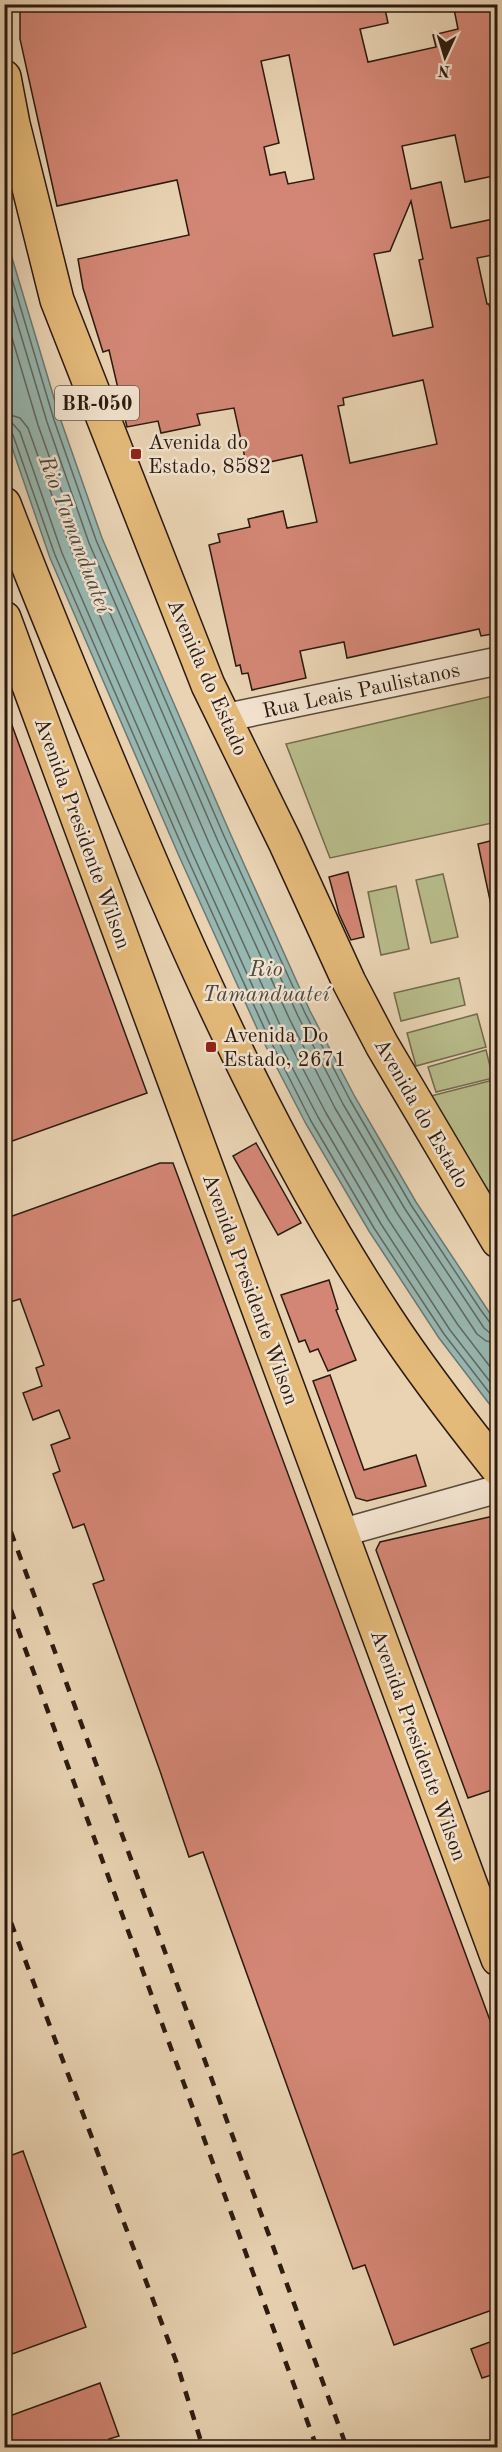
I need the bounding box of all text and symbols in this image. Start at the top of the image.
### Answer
north arrow [415,27,475,87]
text: N [437,62,451,78]
road number: BR-050 [55,386,139,420]
place label: Avenida do Estado, 8582 [148,433,271,478]
marker: Avenida do Estado, 8582 [129,447,143,461]
water label: Rio Tamanduateí [34,452,115,618]
street label: Avenida do Estado [163,596,251,759]
street label: Rua Leais Paulistanos [261,660,462,723]
street label: Avenida Presidente Wilson [30,715,133,952]
water label: Rio Tamanduateí [202,959,331,1006]
place label: Avenida Do Estado, 2671 [223,1026,346,1071]
street label: Avenida do Estado [369,1035,472,1192]
marker: Avenida Do Estado, 2671 [204,1040,218,1054]
street label: Avenida Presidente Wilson [198,1171,301,1408]
street label: Avenida Presidente Wilson [366,1627,469,1864]

